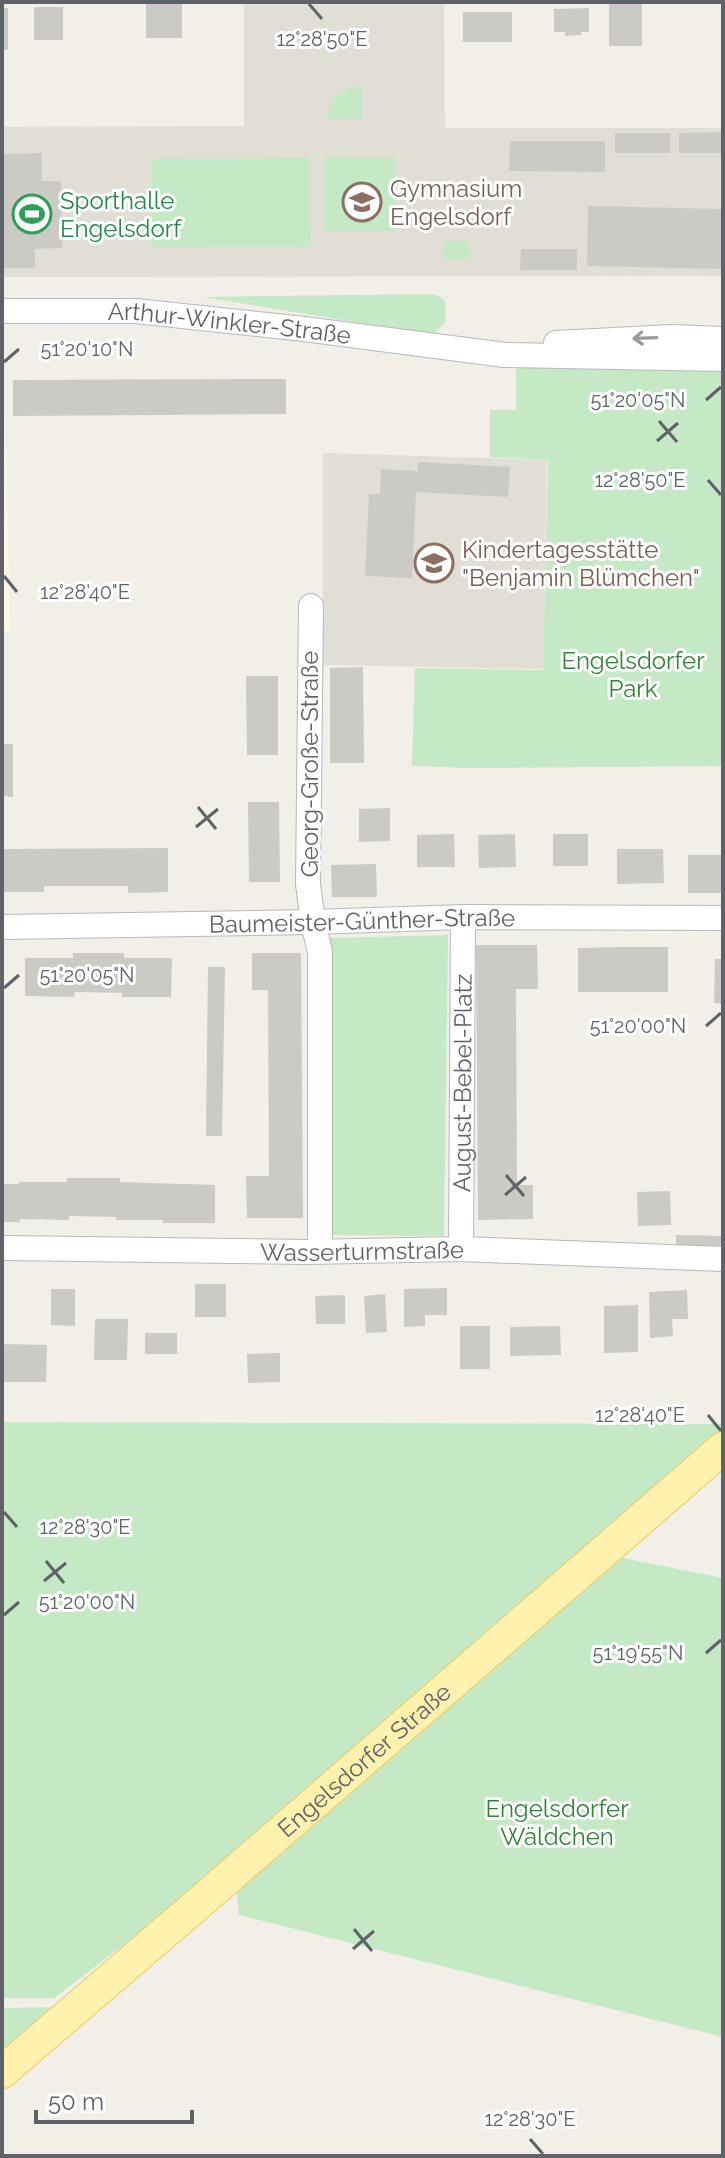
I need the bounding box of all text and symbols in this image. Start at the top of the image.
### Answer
text: 12°28'50"E [277,27,367,51]
place label: Gymnasium Engelsdorf [390,174,522,231]
school or university icon: Gymnasium Engelsdorf [341,181,383,223]
place label: Sporthalle Engelsdorf [60,186,182,243]
sports icon: Sporthalle Engelsdorf [11,193,53,235]
street label: Arthur-Winkler-Straße [108,296,353,349]
one-way arrow [632,330,659,345]
text: 51°20'10"N [41,337,133,361]
text: 51°20'05"N [590,388,686,412]
text: 12°28'50"E [595,468,685,492]
place label: Kindertagesstätte "Benjamin Blümchen" [462,535,700,592]
school or university icon: Kindertagesstätte "Benjamin Blümchen" [413,542,455,584]
text: 12°28'40"E [40,580,130,604]
park label: Engelsdorfer Park [561,646,705,703]
street label: Georg-Große-Straße [295,651,324,877]
street label: Baumeister-Günther-Straße [209,902,515,938]
text: 51°20'05"N [39,963,135,987]
street label: August-Bebel-Platz [447,974,477,1192]
text: 51°20'00"N [590,1014,686,1038]
street label: Wasserturmstraße [260,1234,464,1267]
text: 12°28'40"E [595,1403,685,1427]
text: 12°28'30"E [40,1515,130,1539]
text: 51°20'00"N [39,1590,135,1614]
text: 51°19'55"N [593,1641,683,1665]
street label: Engelsdorfer Straße [271,1677,457,1843]
park label: Engelsdorfer Wäldchen [485,1794,629,1851]
scale bar [36,2074,192,2124]
text: 50 m [48,2087,104,2116]
text: 12°28'30"E [485,2107,575,2131]

